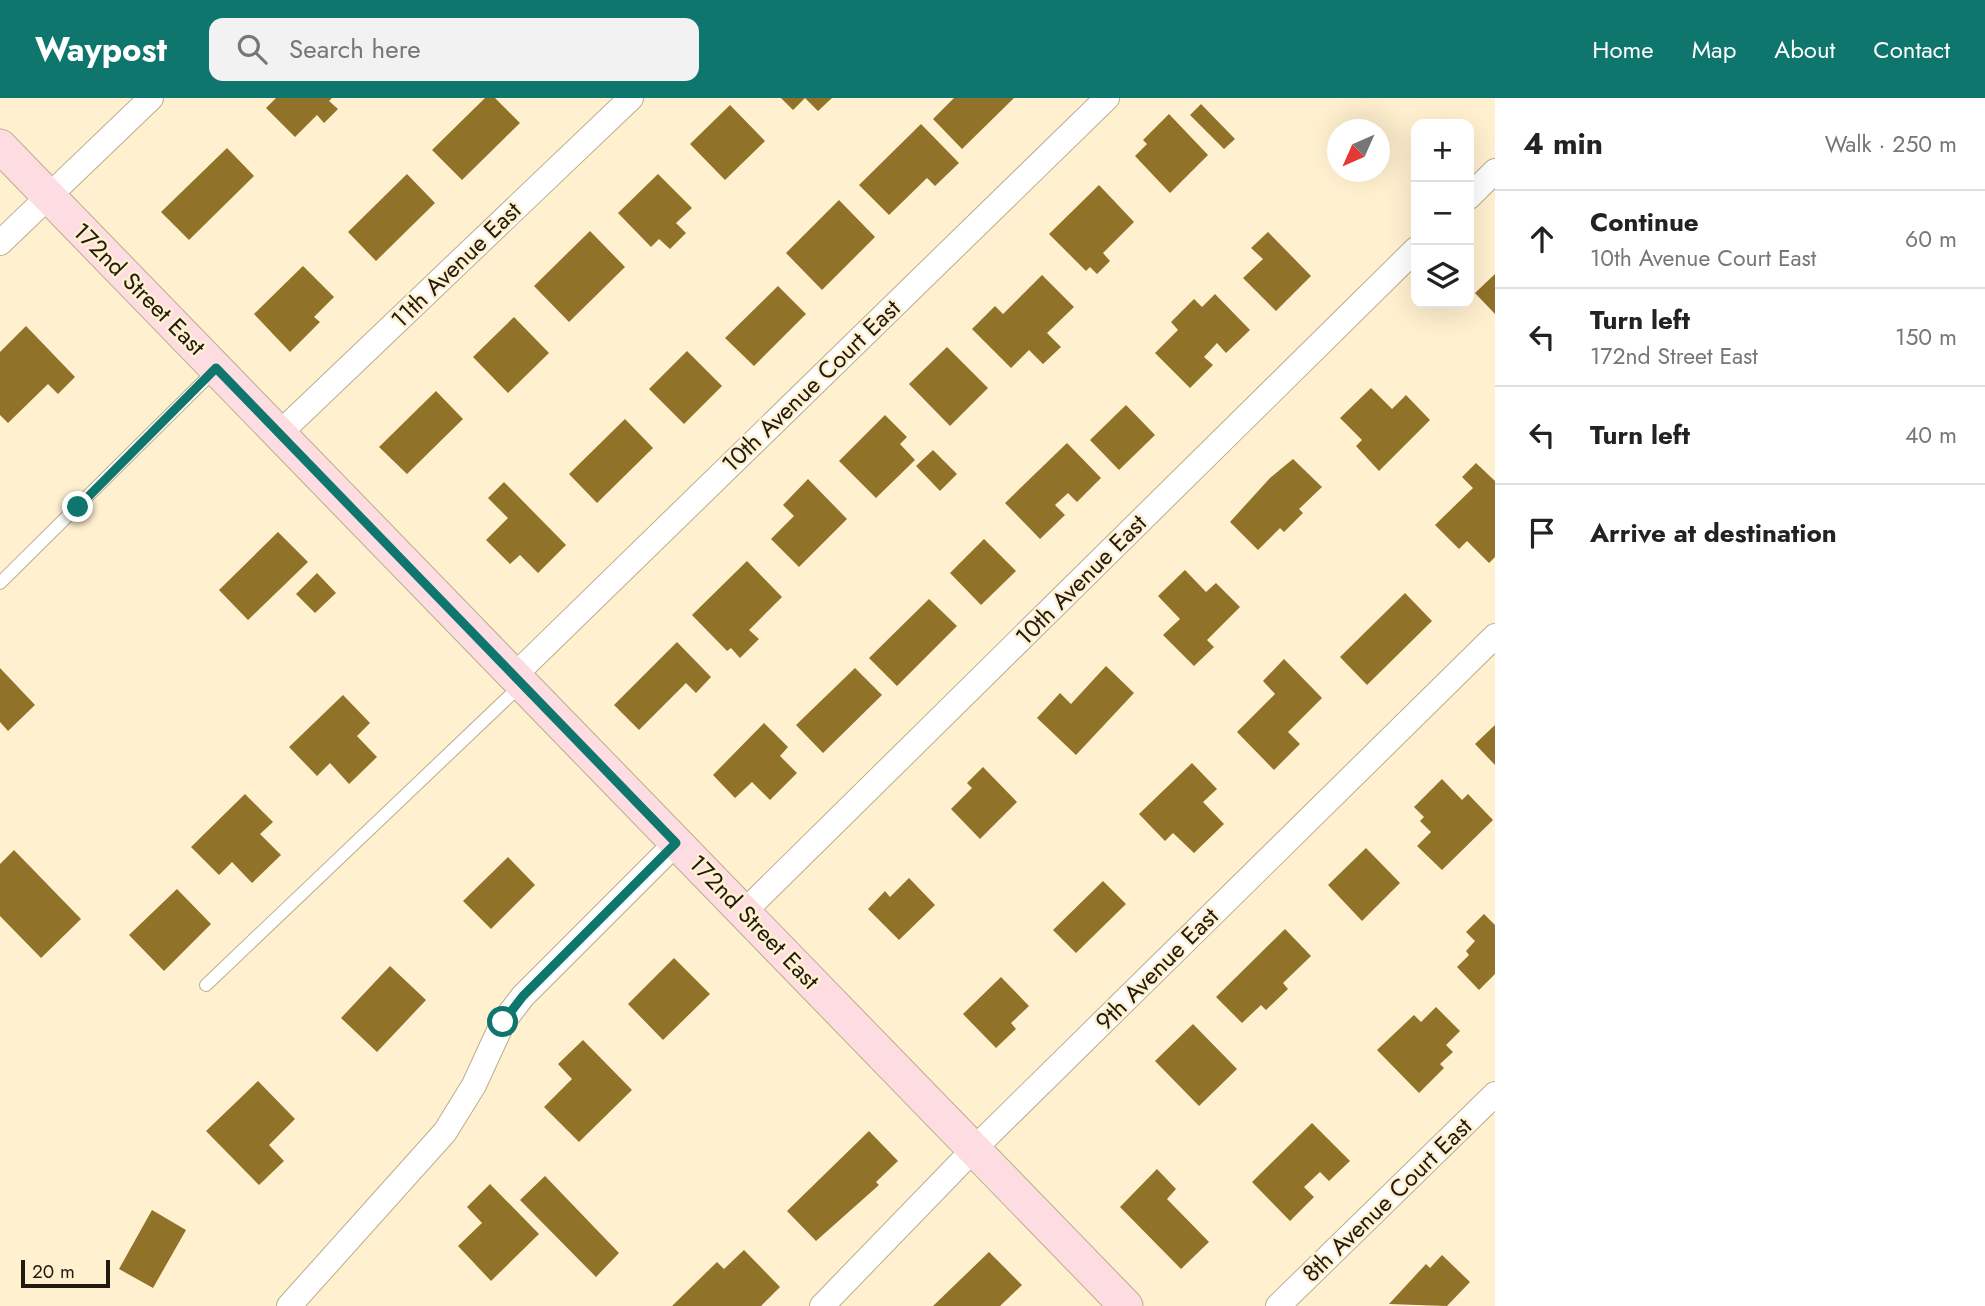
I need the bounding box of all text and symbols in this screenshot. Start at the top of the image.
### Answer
search box [209,18,699,81]
text: Waypost [35,26,167,73]
icon: search [233,30,271,68]
text: Search here [289,30,421,68]
text: Home [1592,32,1654,67]
text: Map [1692,32,1736,67]
text: About [1774,32,1835,67]
text: Contact [1873,32,1950,67]
north arrow [1327,119,1390,182]
map controls [1411,119,1474,308]
button: + [1411,119,1474,182]
text: 4 min [1523,122,1603,165]
text: Walk · 250 m [1825,127,1957,161]
button: − [1411,182,1474,245]
street label: 11th Avenue East [383,193,529,336]
text: Continue [1590,203,1699,241]
street label: 172nd Street East [65,214,214,363]
icon: ahead [1523,220,1561,258]
text: 60 m [1905,222,1957,256]
text: 10th Avenue Court East [1590,241,1816,275]
button: layers [1411,245,1474,308]
street label: 10th Avenue Court East [714,291,908,480]
text: Turn left [1590,301,1690,339]
icon: left [1523,318,1561,356]
text: 150 m [1895,320,1957,354]
text: 172nd Street East [1590,339,1758,373]
icon: left [1523,416,1561,454]
text: Turn left [1590,416,1690,454]
text: 40 m [1905,418,1957,452]
route end [62,491,93,522]
street label: 10th Avenue East [1007,506,1154,653]
icon: arrive [1523,514,1561,552]
text: Arrive at destination [1590,514,1837,552]
street label: 172nd Street East [681,846,828,997]
street label: 9th Avenue East [1087,899,1226,1038]
route start [487,1006,518,1037]
street label: 8th Avenue Court East [1294,1109,1480,1290]
scale bar [21,1257,110,1289]
text: 20 m [32,1258,75,1285]

